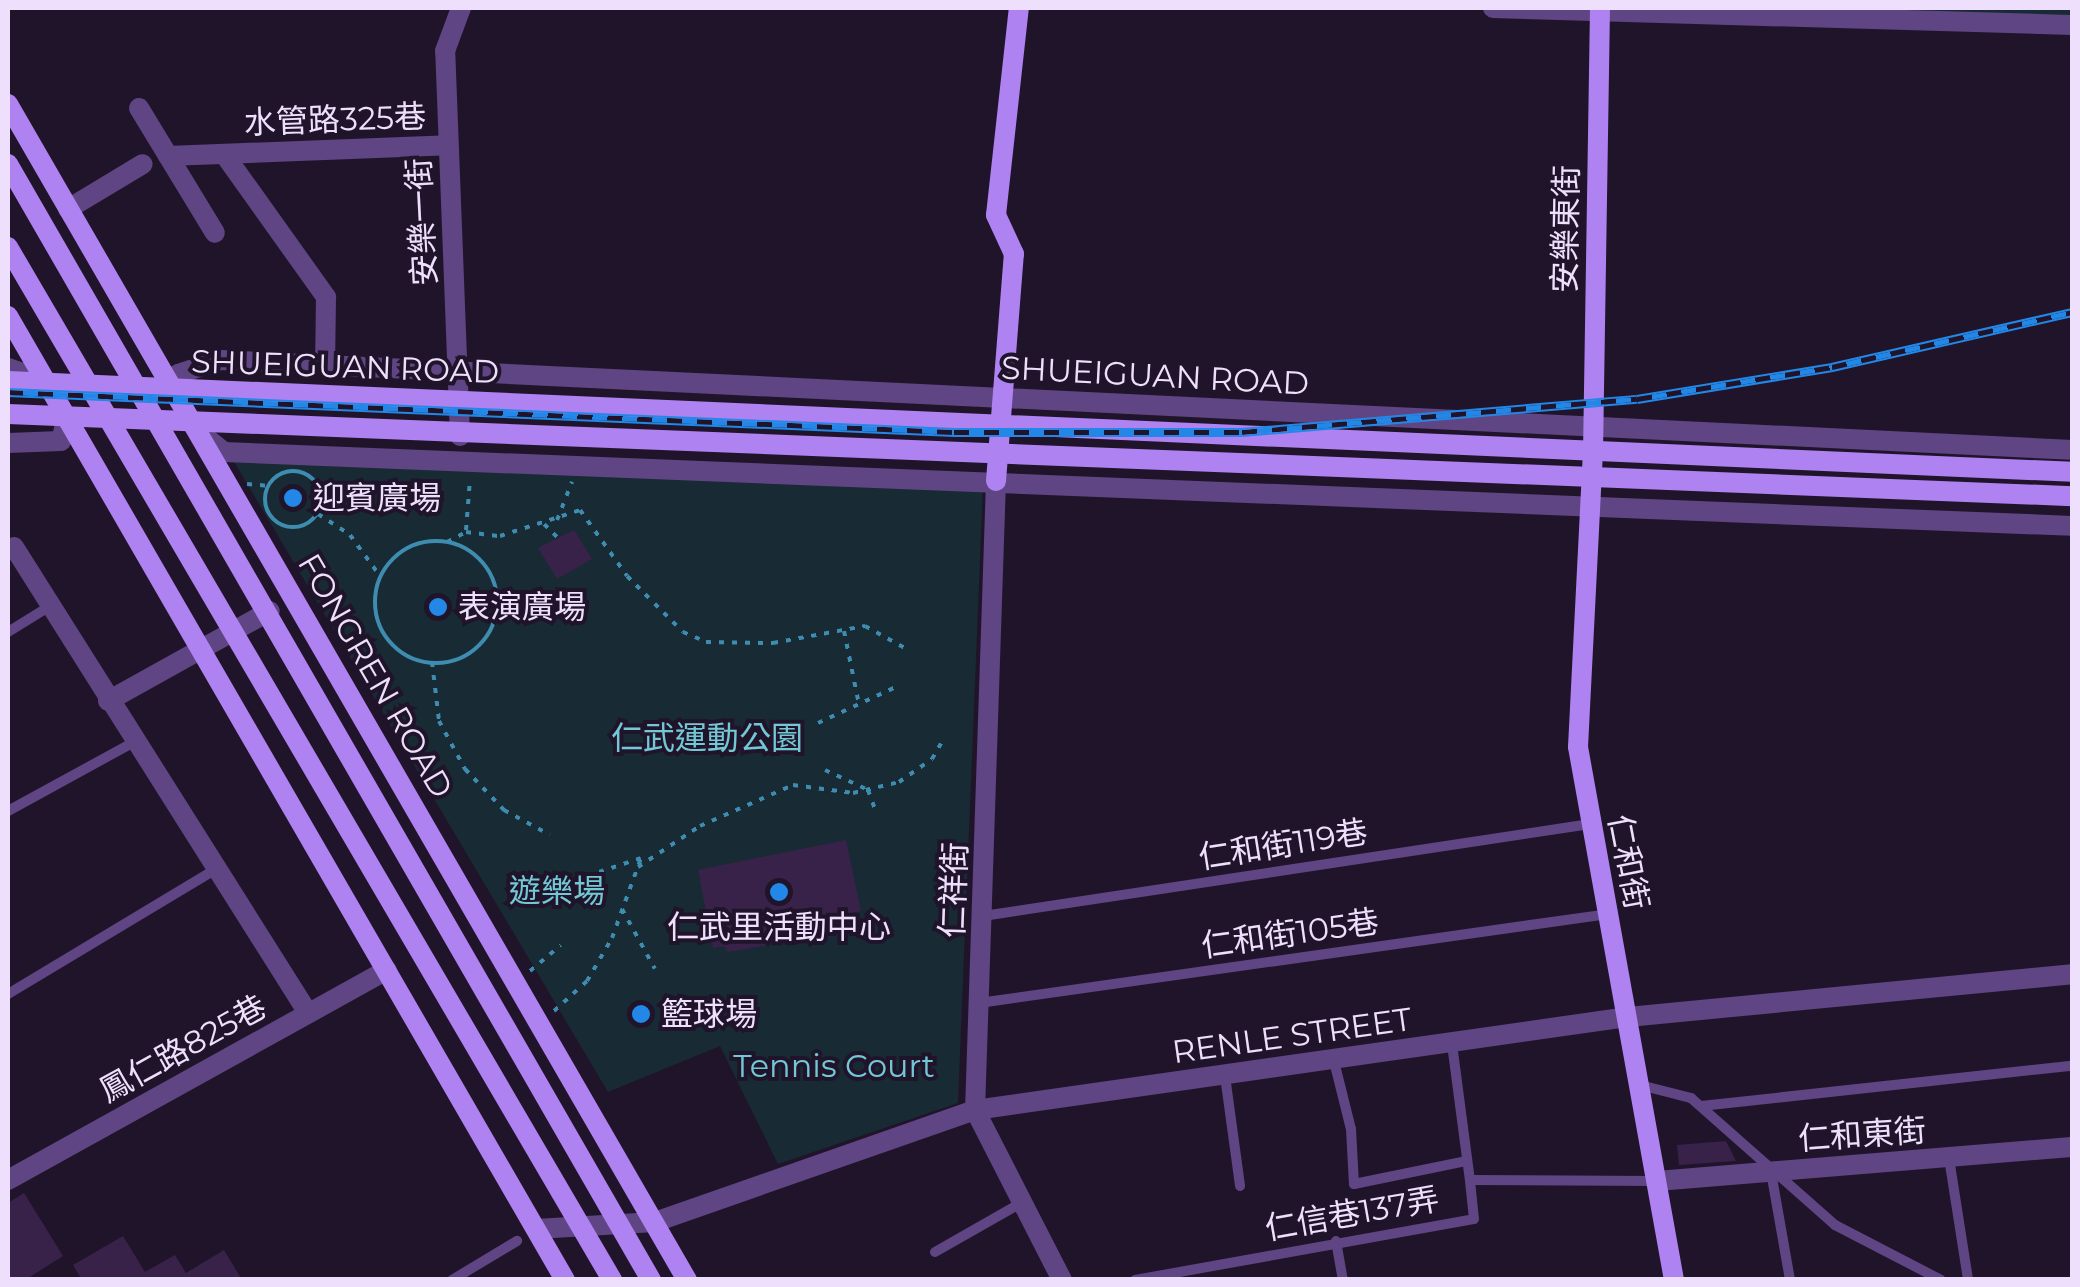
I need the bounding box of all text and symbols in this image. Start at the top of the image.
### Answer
street label: 水管路325巷 [243,98,427,142]
street label: 安樂一街 [399,157,445,287]
street label: 安樂東街 [1546,165,1586,293]
street label: SHUEIGUAN ROAD [190,342,500,392]
street label: SHUEIGUAN ROAD [1000,349,1310,403]
place label: 迎賓廣場 [313,479,441,517]
marker: 迎賓廣場 [282,487,304,509]
street label: FONGREN ROAD [289,547,461,805]
place label: 表演廣場 [458,588,586,626]
marker: 表演廣場 [427,596,449,618]
park label: 仁武運動公園 [611,719,803,757]
street label: 仁和街 [1600,811,1656,913]
street label: 仁和街119巷 [1196,813,1370,877]
street label: 仁祥街 [933,841,975,939]
park label: 遊樂場 [509,872,605,910]
marker: 仁武里活動中心 [768,881,790,903]
street label: 仁和街105巷 [1199,903,1381,965]
place label: 仁武里活動中心 [667,908,891,946]
street label: 鳳仁路825巷 [93,987,273,1111]
place label: 籃球場 [661,995,757,1033]
street label: RENLE STREET [1170,1000,1414,1072]
marker: 籃球場 [630,1003,652,1025]
park label: Tennis Court [733,1047,935,1085]
street label: 仁和東街 [1797,1111,1927,1159]
street label: 仁信巷137弄 [1262,1180,1442,1248]

